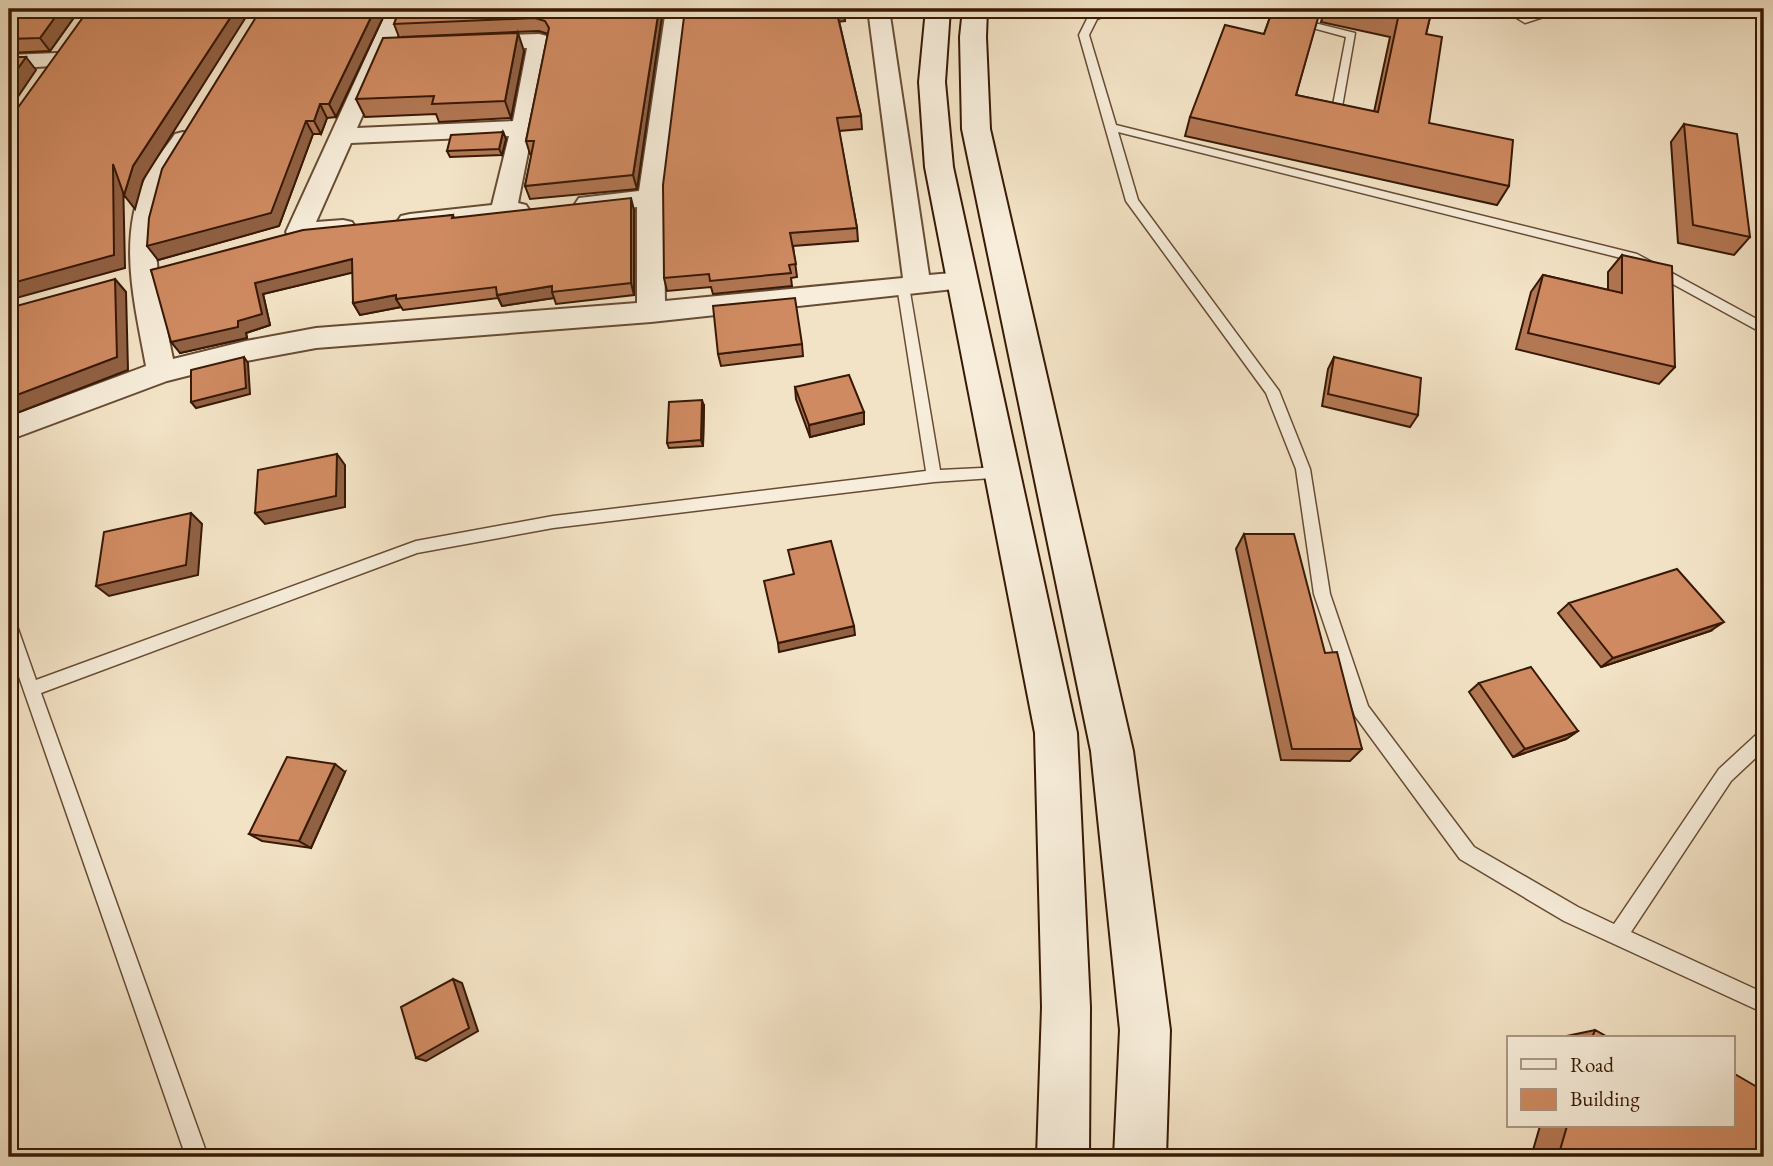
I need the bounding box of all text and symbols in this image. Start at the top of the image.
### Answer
legend [1507,1036,1734,1128]
text: Road [1570,1051,1614,1078]
text: Building [1570,1085,1640,1112]

